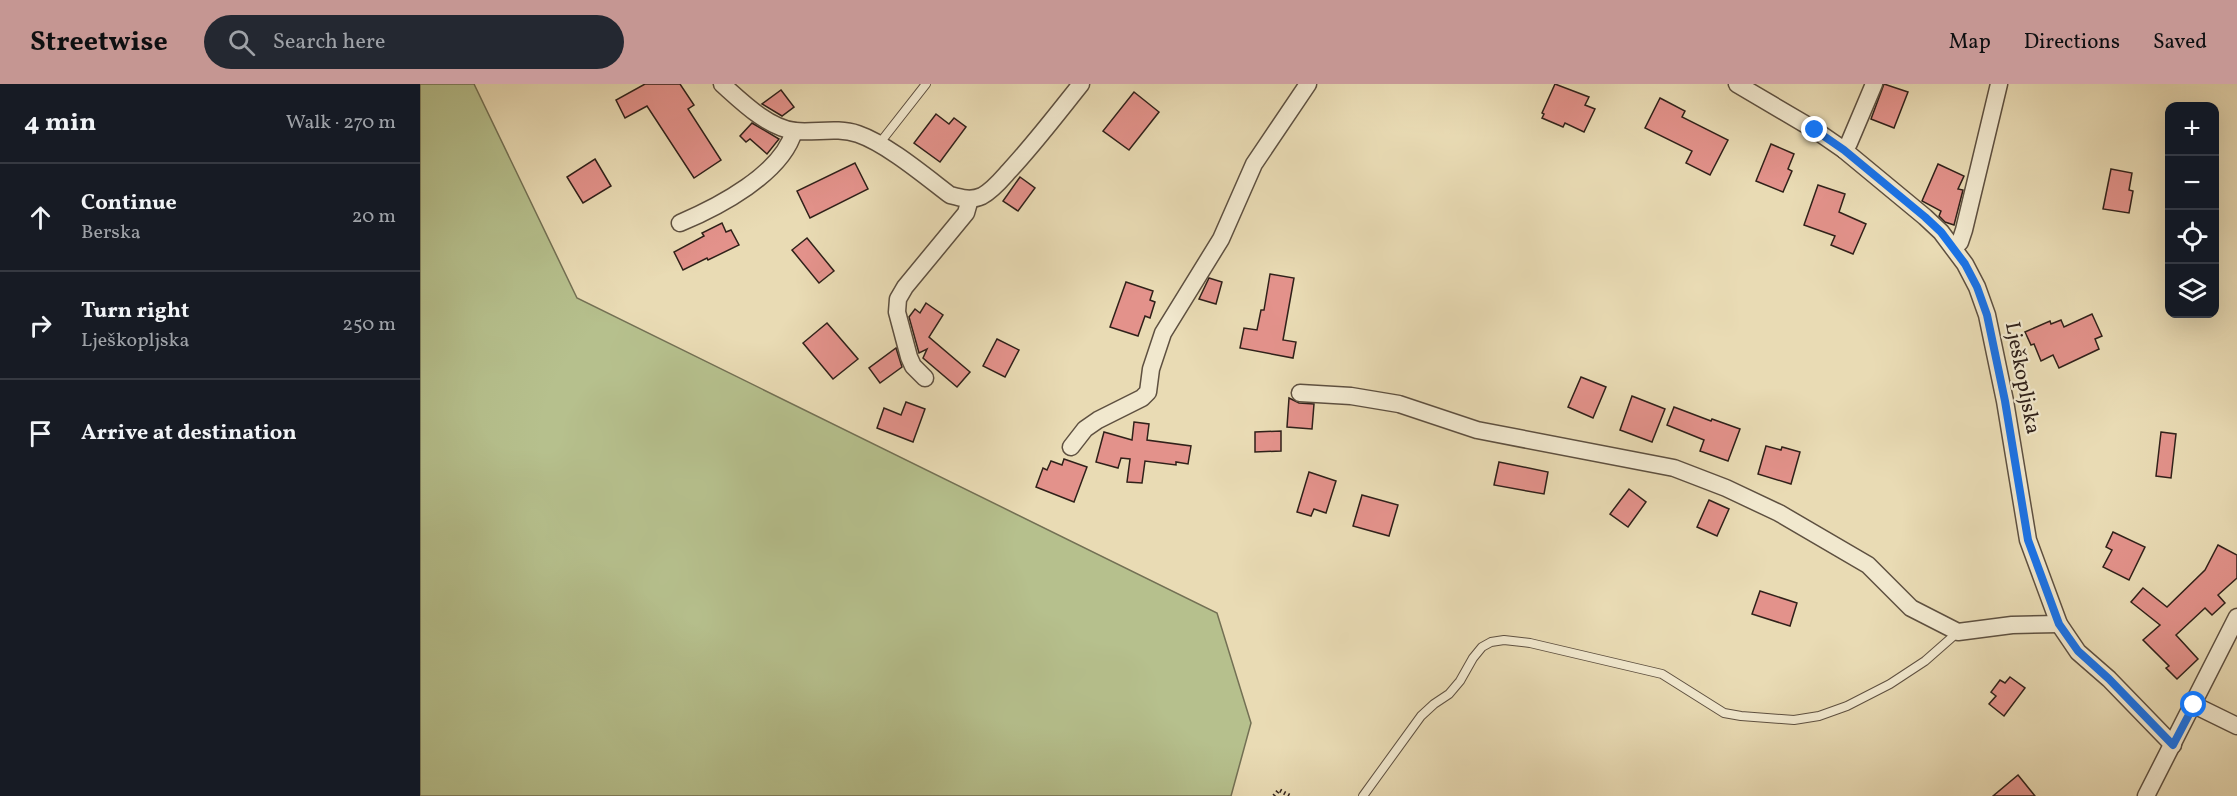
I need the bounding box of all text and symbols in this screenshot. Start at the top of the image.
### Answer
search box [204,15,624,69]
text: Streetwise [30,23,168,62]
icon: search [225,26,258,59]
text: Search here [273,27,385,58]
text: Map [1949,28,1991,57]
text: Directions [2024,28,2120,57]
text: Saved [2153,28,2207,57]
map controls [2165,102,2219,318]
button: + [2165,102,2219,156]
text: 4 min [24,105,96,141]
text: Walk · 270 m [286,109,396,137]
route end [1801,116,1827,142]
button: − [2165,156,2219,210]
text: Continue [81,188,177,219]
icon: ahead [24,201,57,234]
text: 20 m [352,203,396,231]
button: locate [2165,210,2219,264]
text: Berska [81,219,141,247]
button: layers [2165,264,2219,318]
text: Turn right [81,296,189,327]
icon: right [24,309,57,342]
text: 250 m [342,311,396,339]
street label: Lješkopljska [1997,319,2047,437]
text: Lješkopljska [81,327,189,355]
icon: arrive [24,417,57,450]
text: Arrive at destination [81,418,297,449]
route start [2180,691,2206,717]

